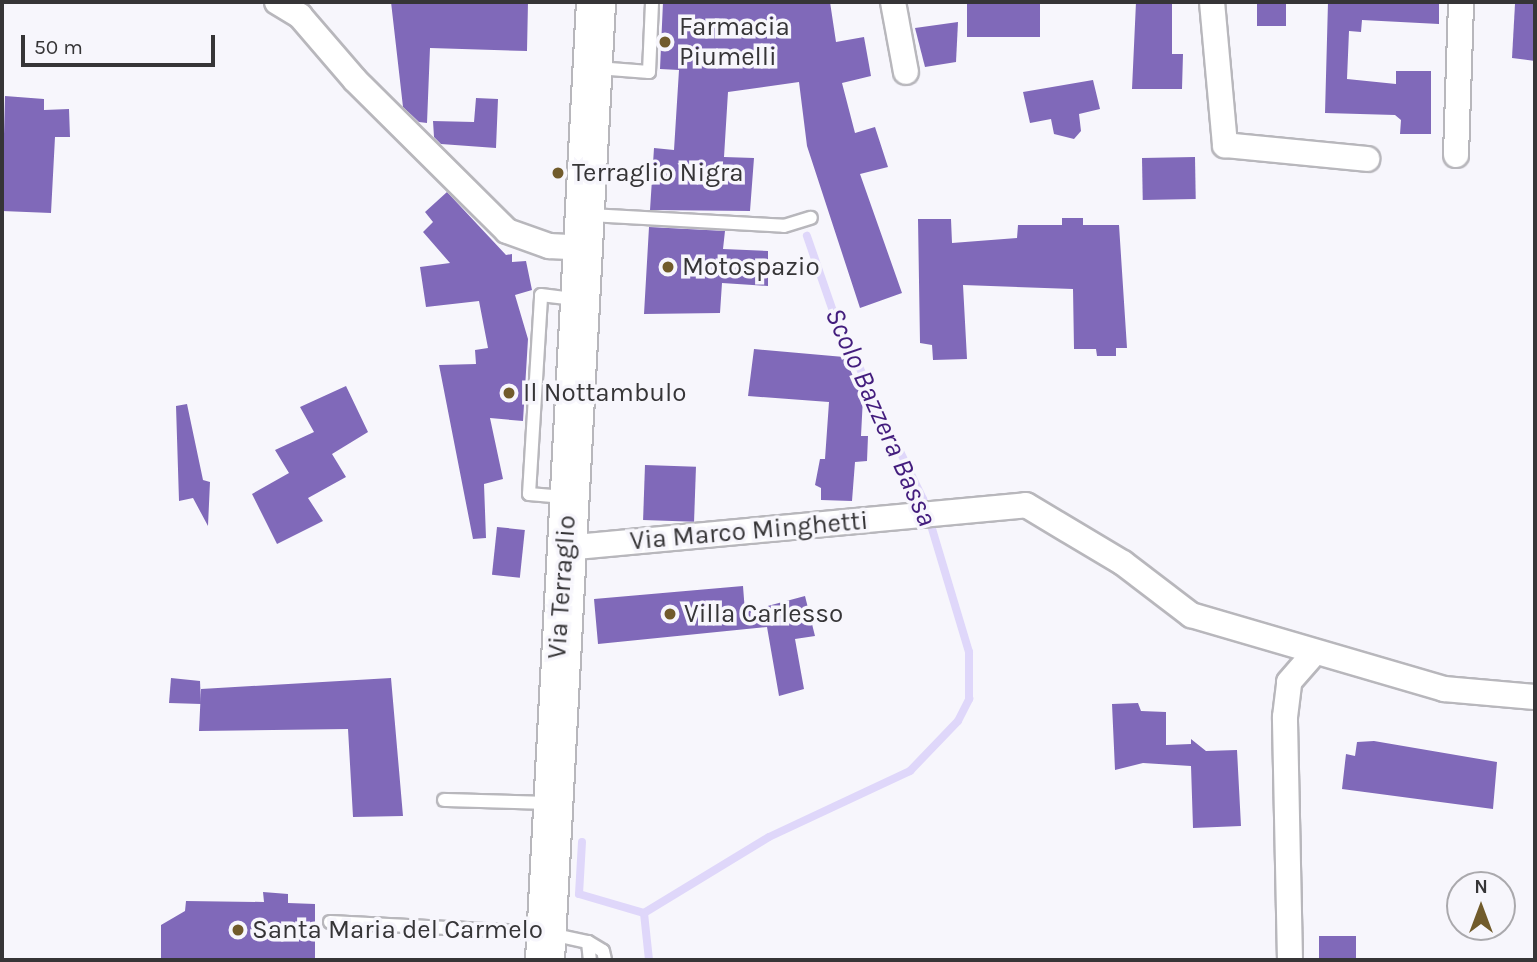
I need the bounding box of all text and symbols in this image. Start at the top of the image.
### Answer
place label: Farmacia Piumelli [679,11,790,72]
scale bar [24,21,219,65]
marker: Farmacia Piumelli [657,34,673,50]
text: 50 m [34,35,83,59]
place label: Terraglio Nigra [572,157,744,189]
marker: Terraglio Nigra [550,165,566,181]
place label: Motospazio [682,251,820,283]
marker: Motospazio [660,259,676,275]
water label: Scolo Bazzera Bassa [818,303,944,531]
place label: Il Nottambulo [523,377,687,409]
marker: Il Nottambulo [501,385,517,401]
street label: Via Marco Minghetti [629,505,869,557]
street label: Via Terraglio [541,514,583,660]
place label: Villa Carlesso [684,598,843,630]
marker: Villa Carlesso [662,606,678,622]
north arrow [1446,871,1516,941]
text: N [1474,876,1488,898]
place label: Santa Maria del Carmelo [252,914,543,946]
marker: Santa Maria del Carmelo [230,922,246,938]

